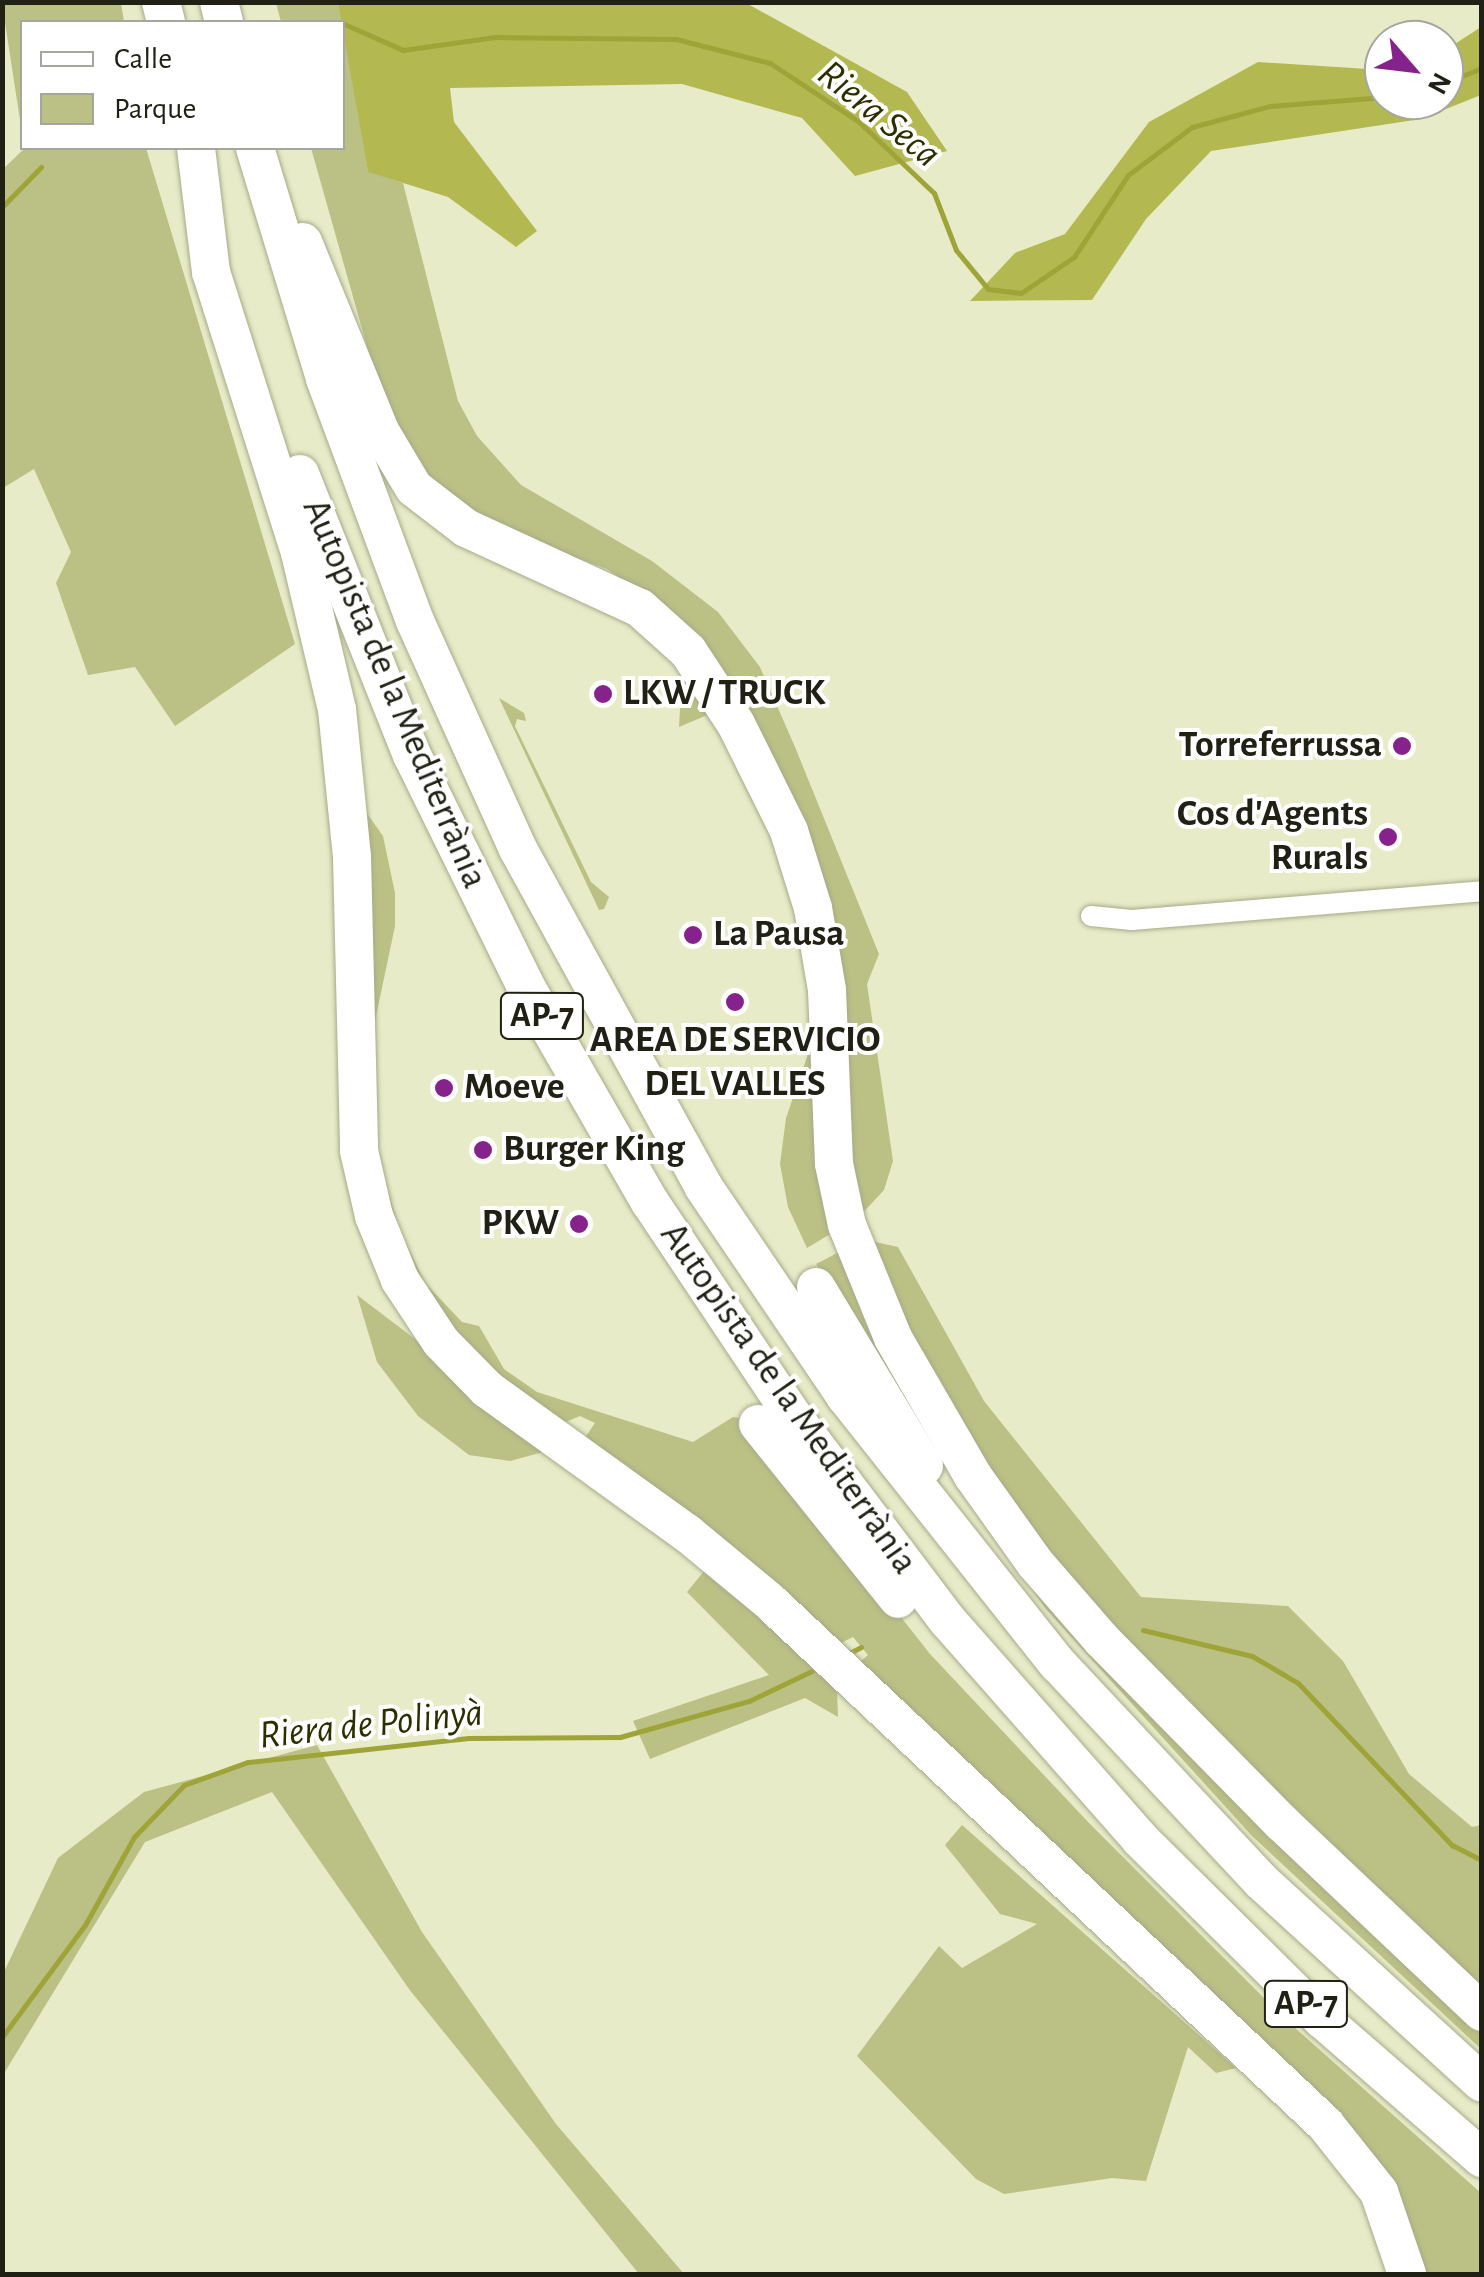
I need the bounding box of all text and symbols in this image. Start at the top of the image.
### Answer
legend [20,20,345,150]
north arrow [1364,20,1464,120]
text: Calle [114,44,172,74]
water label: Riera Seca [808,50,950,178]
text: N [1422,68,1456,98]
text: Parque [114,94,196,124]
street label: Autopista de la Mediterrània [291,492,497,896]
place label: LKW / TRUCK [623,671,825,717]
marker: LKW / TRUCK [592,683,614,705]
place label: Torreferrussa [1178,723,1382,769]
marker: Torreferrussa [1391,735,1413,757]
place label: Cos d'Agents Rurals [1177,792,1368,882]
marker: Cos d'Agents Rurals [1377,826,1399,848]
place label: La Pausa [713,912,845,958]
marker: La Pausa [682,924,704,946]
road number: AP-7 [500,986,584,1046]
marker: AREA DE SERVICIO DEL VALLES [724,991,746,1013]
place label: AREA DE SERVICIO DEL VALLES [590,1018,880,1108]
place label: Moeve [464,1065,565,1111]
marker: Moeve [433,1077,455,1099]
place label: Burger King [503,1127,685,1173]
marker: Burger King [472,1139,494,1161]
place label: PKW [481,1201,559,1247]
marker: PKW [568,1213,590,1235]
street label: Autopista de la Mediterrània [649,1215,927,1583]
water label: Riera de Polinyà [257,1688,485,1760]
road number: AP-7 [1264,1974,1348,2034]

